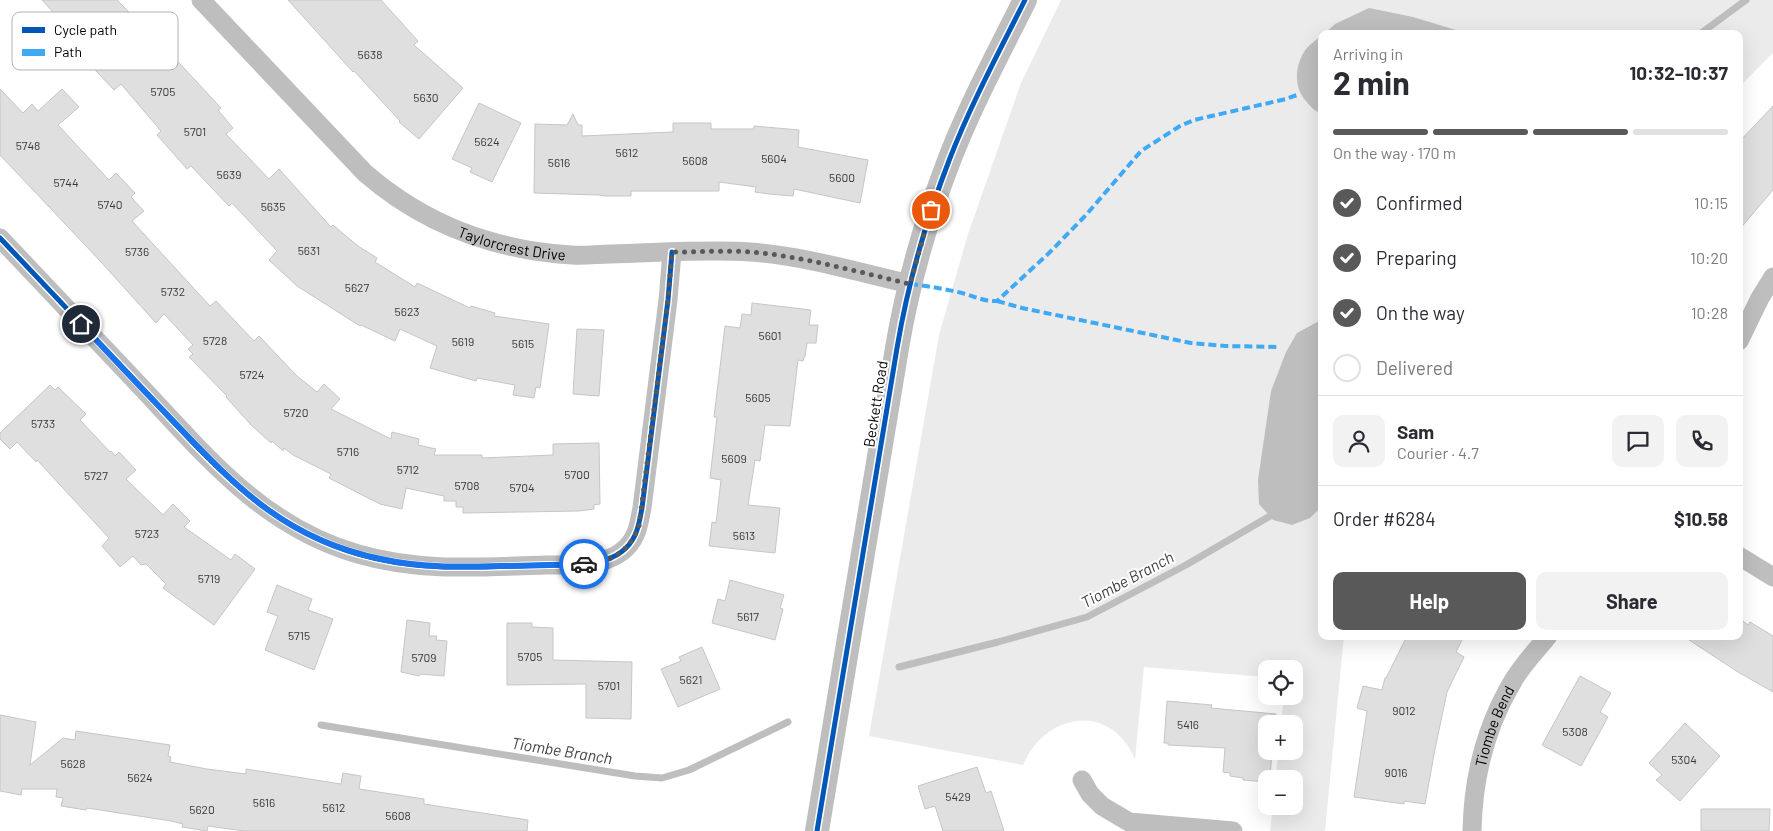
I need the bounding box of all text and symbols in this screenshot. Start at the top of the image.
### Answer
legend [12,12,178,70]
text: Cycle path [54,21,117,38]
text: Path [54,43,82,60]
text: Arriving in [1333,44,1403,63]
house number: 5638 [358,47,382,61]
text: 10:32–10:37 [1629,61,1728,84]
text: 2 min [1333,63,1410,101]
house number: 5705 [151,84,175,98]
house number: 5630 [413,90,439,104]
house number: 5701 [184,124,206,138]
house number: 5624 [474,134,500,148]
house number: 5748 [16,138,40,152]
text: On the way · 170 m [1333,143,1456,162]
house number: 5612 [616,145,638,159]
house number: 5604 [761,151,787,165]
house number: 5608 [682,153,708,167]
house number: 5616 [548,155,570,169]
house number: 5639 [217,167,241,181]
house number: 5600 [829,170,855,184]
house number: 5744 [53,175,79,189]
pin [910,189,952,231]
icon: check [1333,189,1361,217]
text: Confirmed [1376,191,1463,214]
text: 10:15 [1694,193,1728,212]
icon: bag [917,196,945,224]
house number: 5740 [97,197,123,211]
house number: 5635 [261,199,285,213]
street label: Taylorcrest Drive [456,222,567,264]
house number: 5631 [298,243,320,257]
house number: 5736 [125,244,149,258]
icon: check [1333,244,1361,272]
text: Preparing [1376,246,1457,269]
text: 10:20 [1690,248,1728,267]
house number: 5627 [345,280,370,294]
house number: 5732 [161,284,185,298]
icon: check [1333,299,1361,327]
text: On the way [1376,301,1465,324]
pin [60,303,102,345]
text: 10:28 [1691,303,1728,322]
house number: 5623 [395,304,419,318]
icon: home [67,310,95,338]
house number: 5601 [759,328,782,342]
house number: 5728 [203,333,227,347]
house number: 5619 [452,334,474,348]
house number: 5615 [512,336,534,350]
text: Delivered [1376,356,1453,379]
street label: Beckett Road [859,359,891,449]
house number: 5724 [240,367,264,381]
house number: 5605 [745,390,771,404]
house number: 5720 [283,405,309,419]
button: person [1333,415,1385,467]
button: chat [1612,415,1664,467]
button: phone [1676,415,1728,467]
house number: 5733 [31,416,55,430]
text: Sam [1397,420,1434,443]
text: Courier · 4.7 [1397,443,1479,462]
house number: 5716 [337,444,359,458]
house number: 5609 [721,451,747,465]
house number: 5712 [397,462,419,476]
house number: 5700 [564,467,590,481]
house number: 5727 [84,468,108,482]
house number: 5708 [455,478,479,492]
house number: 5704 [509,480,535,494]
text: Order #6284 [1333,507,1436,530]
text: $10.58 [1674,507,1728,530]
house number: 5723 [135,526,159,540]
house number: 5613 [733,528,755,542]
courier [559,539,609,589]
water label: Tiombe Branch [1078,547,1176,611]
icon: car [570,550,598,578]
house number: 5719 [198,571,220,585]
button: Help [1333,572,1526,630]
button: Share [1536,572,1728,630]
house number: 5617 [737,609,759,623]
house number: 5715 [288,628,310,642]
house number: 5705 [518,649,542,663]
house number: 5709 [412,650,436,664]
map controls [1258,660,1303,815]
button: locate [1258,660,1303,705]
house number: 5621 [680,672,702,686]
house number: 5701 [598,678,620,692]
street label: Tiombe Bend [1471,682,1518,768]
house number: 9012 [1392,703,1416,717]
button: + [1258,715,1303,760]
house number: 5416 [1177,717,1199,731]
house number: 5308 [1562,724,1588,738]
water label: Tiombe Branch [510,733,614,767]
house number: 5304 [1671,752,1697,766]
house number: 5628 [60,756,86,770]
house number: 9016 [1384,765,1408,779]
house number: 5624 [127,770,153,784]
button: − [1258,770,1303,815]
house number: 5429 [945,789,971,803]
house number: 5616 [253,795,275,809]
house number: 5612 [323,800,345,814]
house number: 5620 [189,802,215,816]
house number: 5608 [385,808,411,822]

